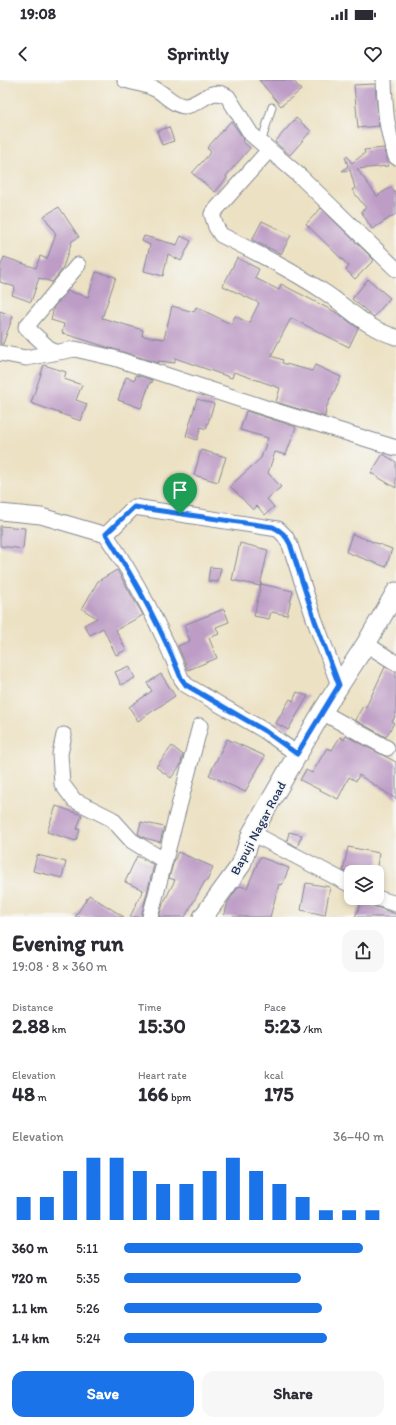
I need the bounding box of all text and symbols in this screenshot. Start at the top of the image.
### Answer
text: 19:08 [20,5,56,23]
icon: back [12,43,34,65]
text: Sprintly [167,43,229,65]
icon: heart [362,43,384,65]
pin [163,473,197,514]
icon: arrive [169,479,191,501]
street label: Bapuji Nagar Road [227,779,289,877]
map controls [344,865,384,905]
button: layers [344,865,384,905]
text: Evening run [12,930,124,957]
button: share [342,930,384,972]
text: 19:08 · 8 × 360 m [12,959,107,974]
text: Distance [12,1001,53,1014]
text: Time [138,1001,161,1014]
text: Pace [264,1001,286,1014]
text: 2.88 [12,1014,49,1038]
text: 15:30 [138,1014,186,1038]
text: 5:23 [264,1014,301,1038]
text: km [49,1023,66,1036]
text: /km [301,1023,322,1036]
text: Elevation [12,1069,56,1082]
text: Heart rate [138,1069,187,1082]
text: kcal [264,1069,284,1082]
text: 48 [12,1082,35,1106]
text: 166 [138,1082,168,1106]
text: 175 [264,1082,294,1106]
text: m [35,1091,47,1104]
text: bpm [168,1091,191,1104]
text: Elevation [12,1129,64,1144]
text: 36–40 m [333,1129,384,1144]
text: 360 m [12,1241,48,1256]
text: 5:11 [76,1241,98,1256]
text: 720 m [12,1271,47,1286]
text: 5:35 [76,1271,100,1286]
text: 1.1 km [12,1301,47,1316]
text: 5:26 [76,1301,100,1316]
text: 1.4 km [12,1331,49,1346]
text: 5:24 [76,1331,101,1346]
button: Save [12,1371,194,1417]
button: Share [202,1371,384,1417]

